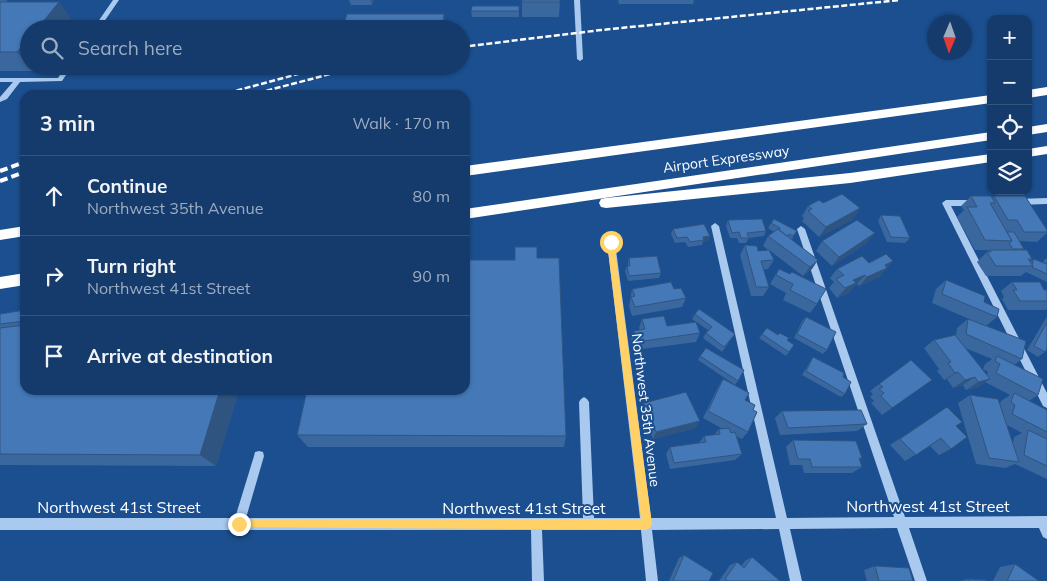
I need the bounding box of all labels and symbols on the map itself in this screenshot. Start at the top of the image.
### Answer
north arrow [927,15,972,60]
street label: Airport Expressway [662,141,791,177]
route start [600,231,623,254]
street label: Northwest 35th Avenue [628,332,664,488]
street label: Northwest 41st Street [846,496,1010,516]
street label: Northwest 41st Street [37,497,201,517]
street label: Northwest 41st Street [442,498,606,518]
route end [228,513,251,536]

